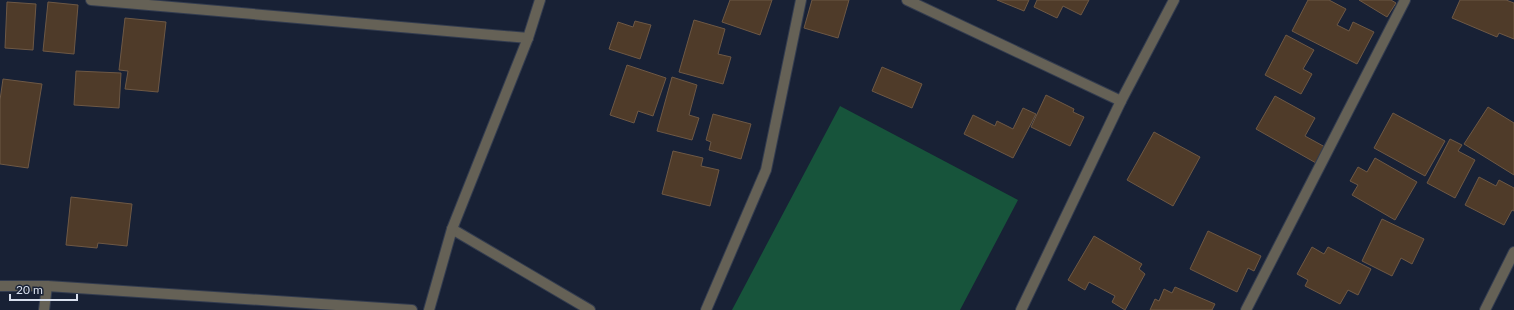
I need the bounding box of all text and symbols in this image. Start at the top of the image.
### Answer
scale bar [10,276,77,302]
text: 20 m [16,282,43,297]

